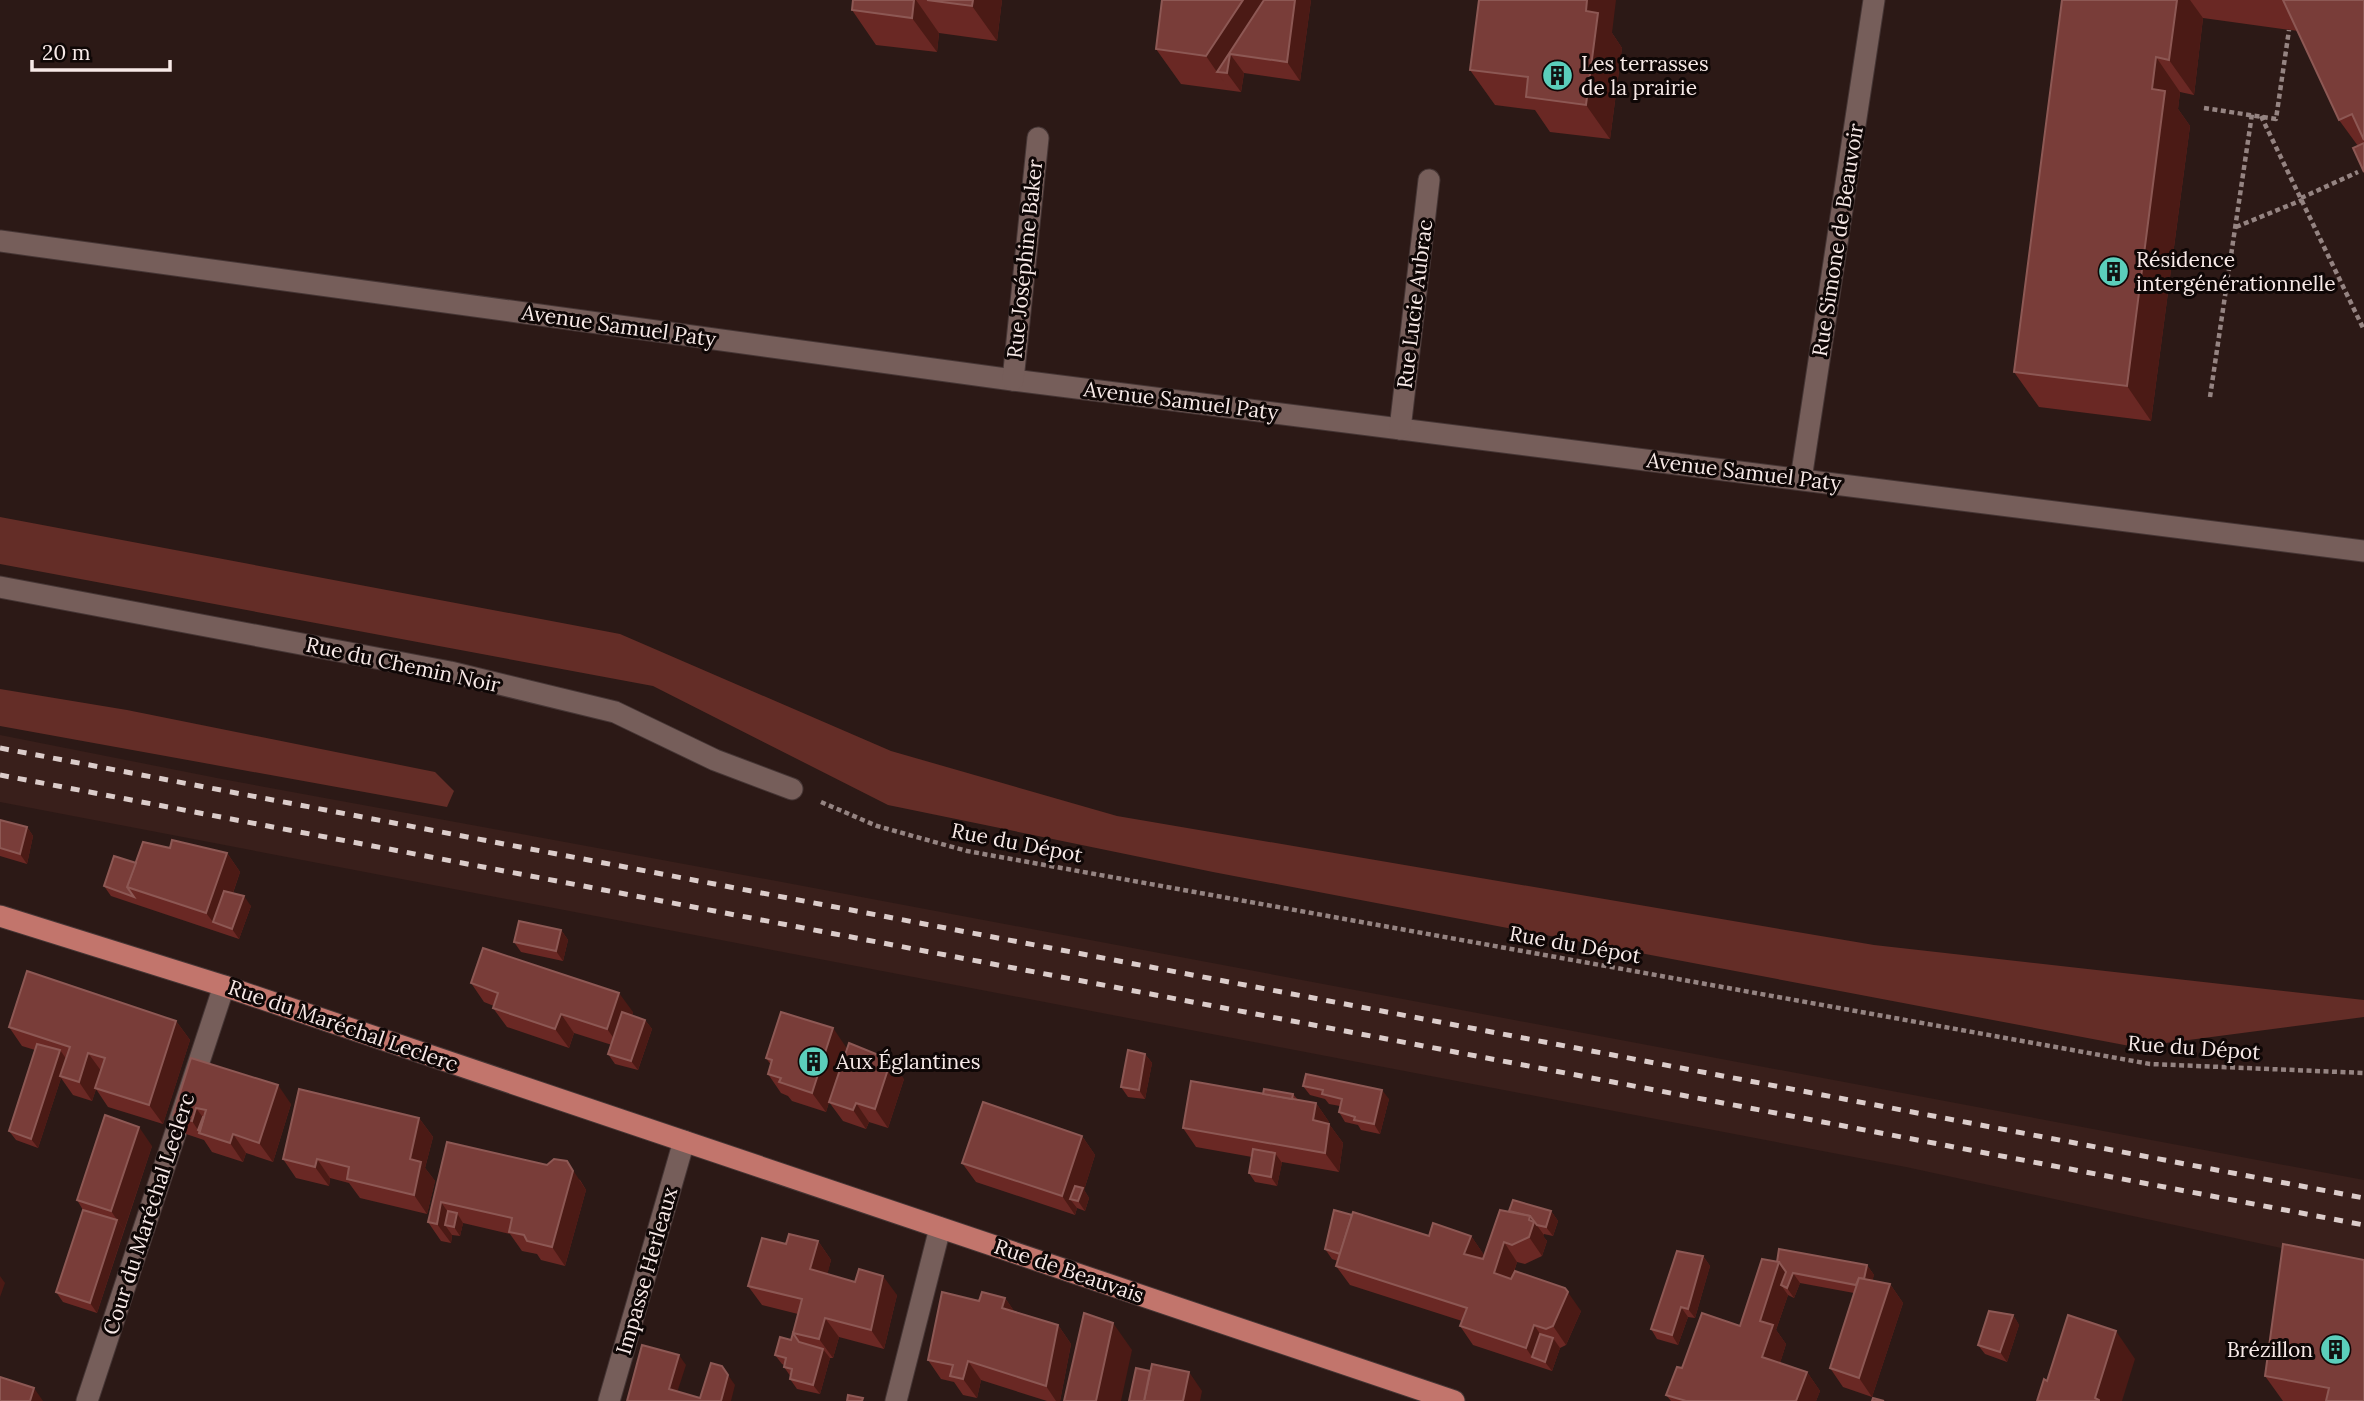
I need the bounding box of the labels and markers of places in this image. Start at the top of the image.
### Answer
place label: Les terrasses de la prairie [1581,50,1709,101]
building icon: Les terrasses de la prairie [1541,59,1575,93]
place label: Résidence intergénérationnelle [2136,246,2336,297]
building icon: Résidence intergénérationnelle [2096,255,2130,289]
building icon: Aux Églantines [796,1045,830,1079]
place label: Aux Églantines [835,1048,980,1075]
building icon: Brézillon [2319,1333,2353,1367]
place label: Brézillon [2227,1336,2313,1363]

